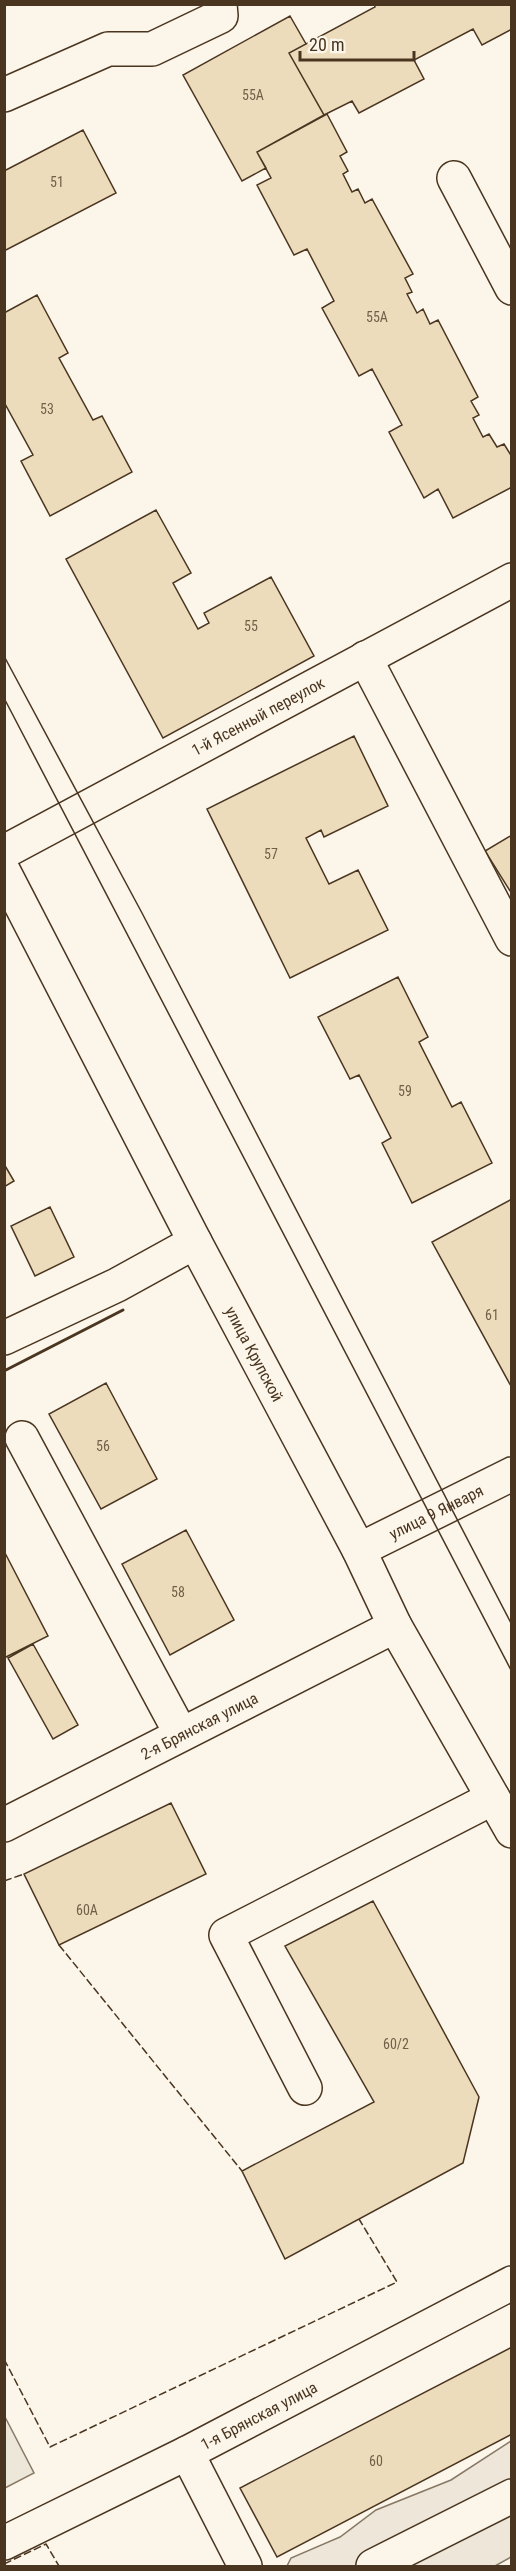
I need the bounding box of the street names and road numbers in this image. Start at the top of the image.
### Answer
street label: 1-й Ясенный переулок [189,673,328,760]
street label: улица Крупской [221,1303,287,1405]
street label: улица 9 Января [386,1481,486,1543]
street label: 2-я Брянская улица [138,1688,261,1764]
street label: 1-я Брянская улица [198,2378,320,2454]

